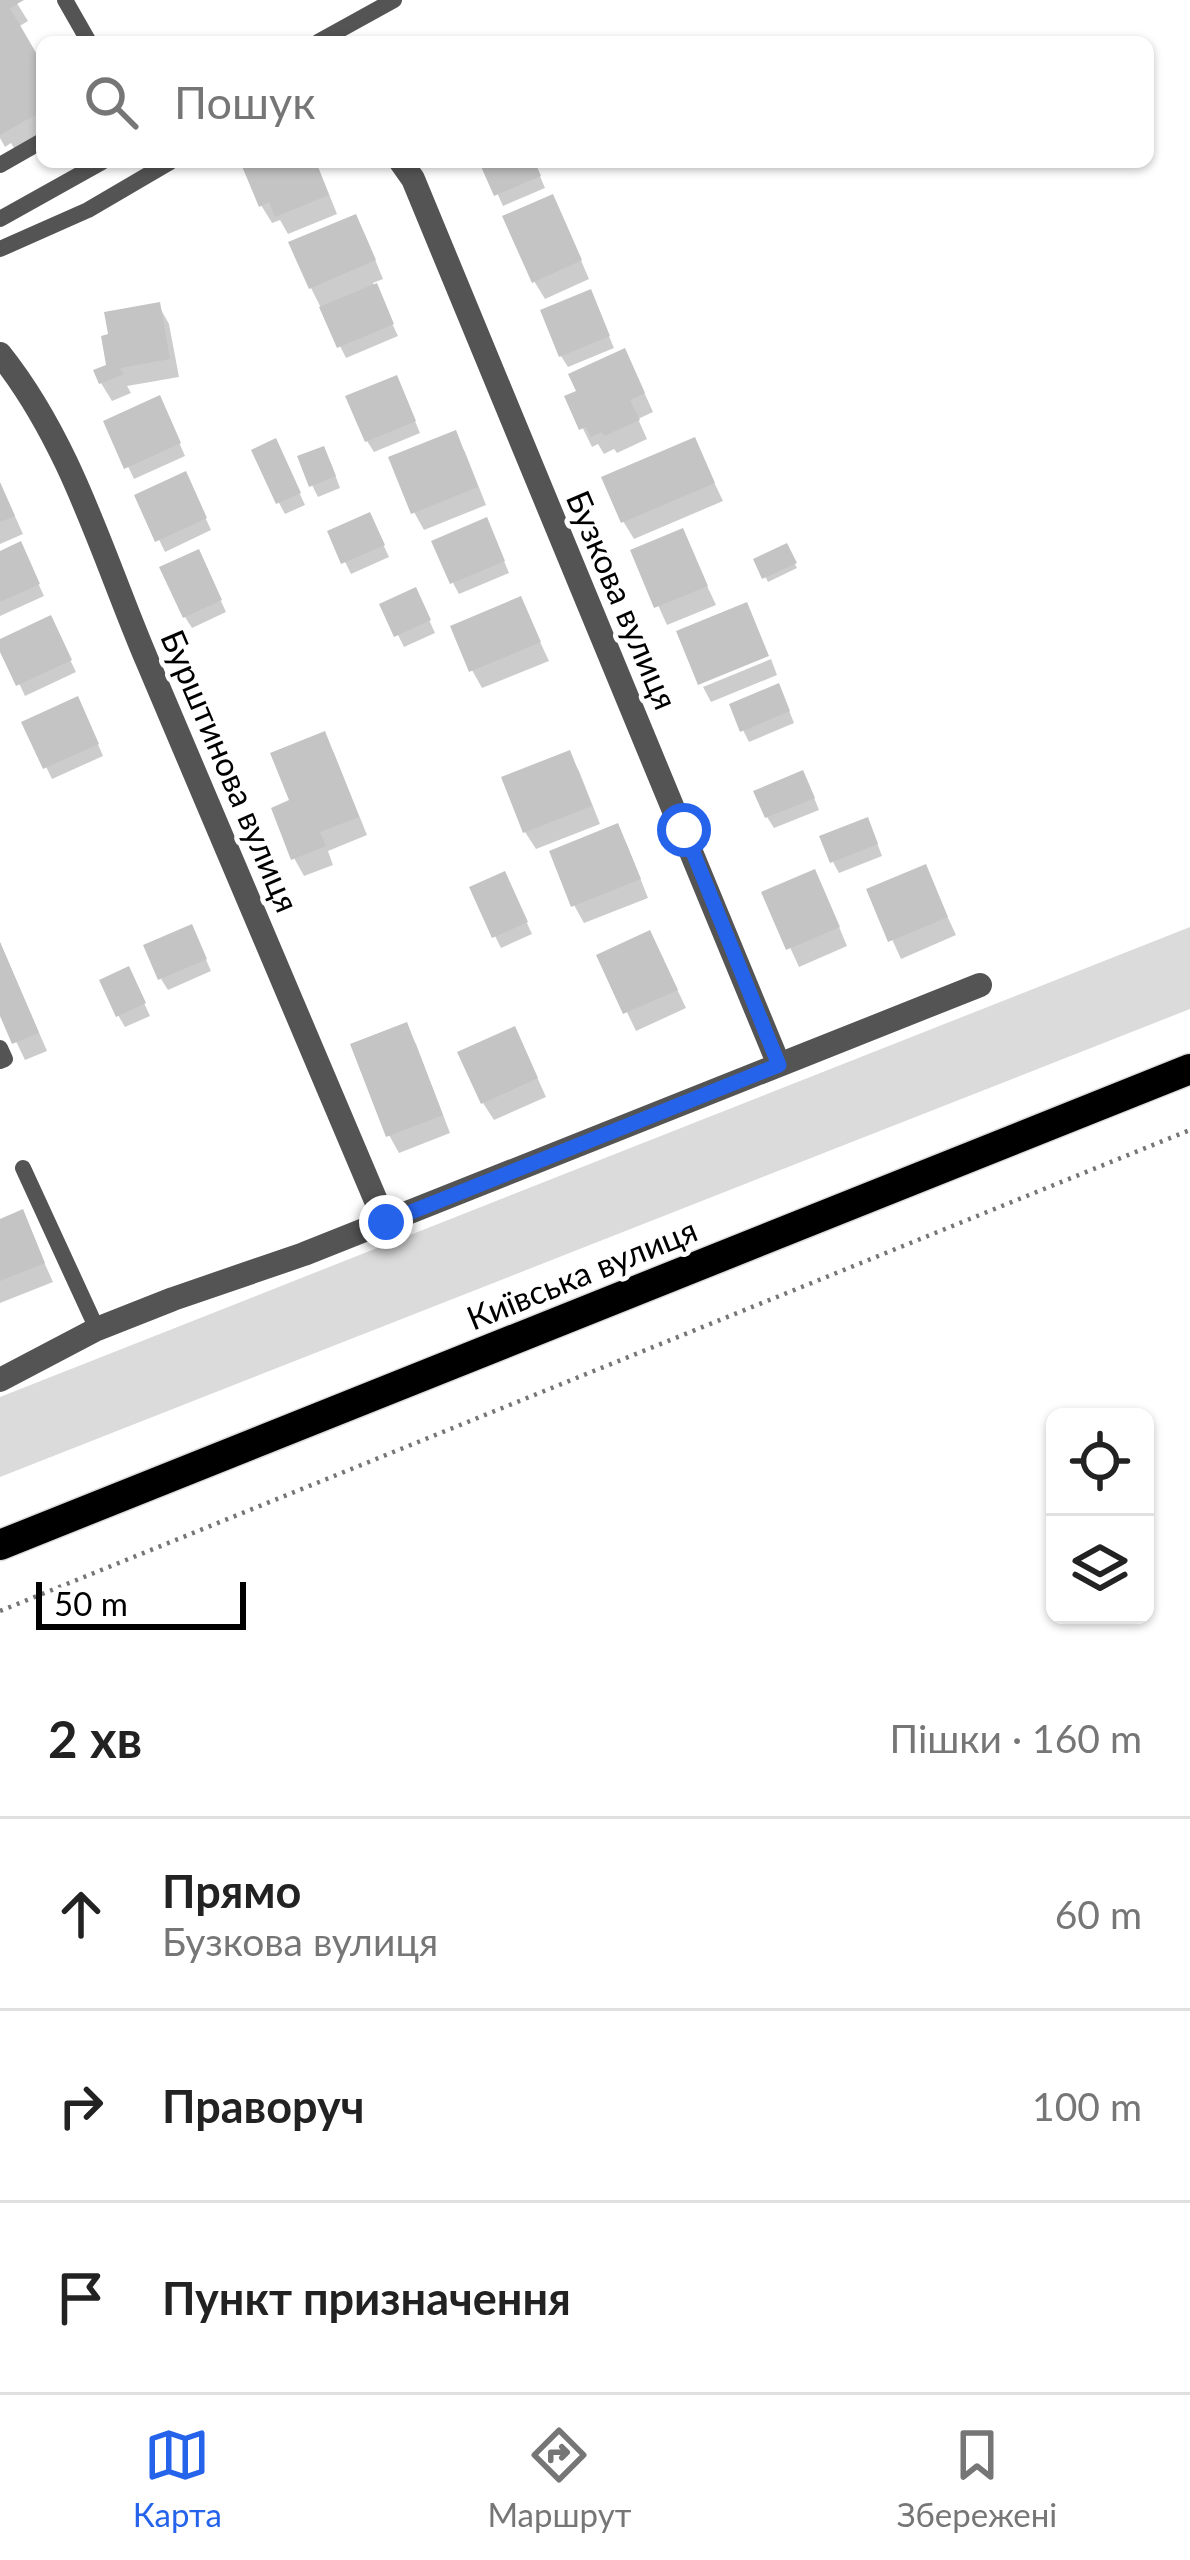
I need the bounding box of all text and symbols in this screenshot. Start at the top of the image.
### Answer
search box [36,36,1154,168]
icon: search [78,69,144,135]
text: Пошук [174,75,315,129]
street label: Бузкова вулиця [559,484,687,715]
street label: Бурштинова вулиця [153,624,308,918]
route start [657,803,711,857]
route end [359,1195,413,1249]
street label: Київська вулиця [461,1209,703,1337]
map controls [1046,1408,1154,1624]
button: locate [1046,1408,1154,1516]
button: layers [1046,1516,1154,1624]
scale bar [36,1576,246,1629]
text: 50 m [54,1583,128,1623]
text: 2 хв [48,1708,142,1769]
text: Пішки · 160 m [890,1715,1142,1761]
text: Прямо [162,1864,301,1918]
icon: ahead [48,1881,114,1947]
text: 60 m [1055,1891,1142,1937]
text: Бузкова вулиця [162,1918,438,1964]
icon: right [48,2073,114,2139]
text: Праворуч [162,2079,364,2133]
text: 100 m [1032,2083,1142,2129]
icon: arrive [48,2265,114,2331]
text: Пункт призначення [162,2271,571,2325]
tab: Карта [133,2422,222,2534]
tab: Маршрут [487,2422,631,2534]
tab: Збережені [897,2422,1057,2534]

